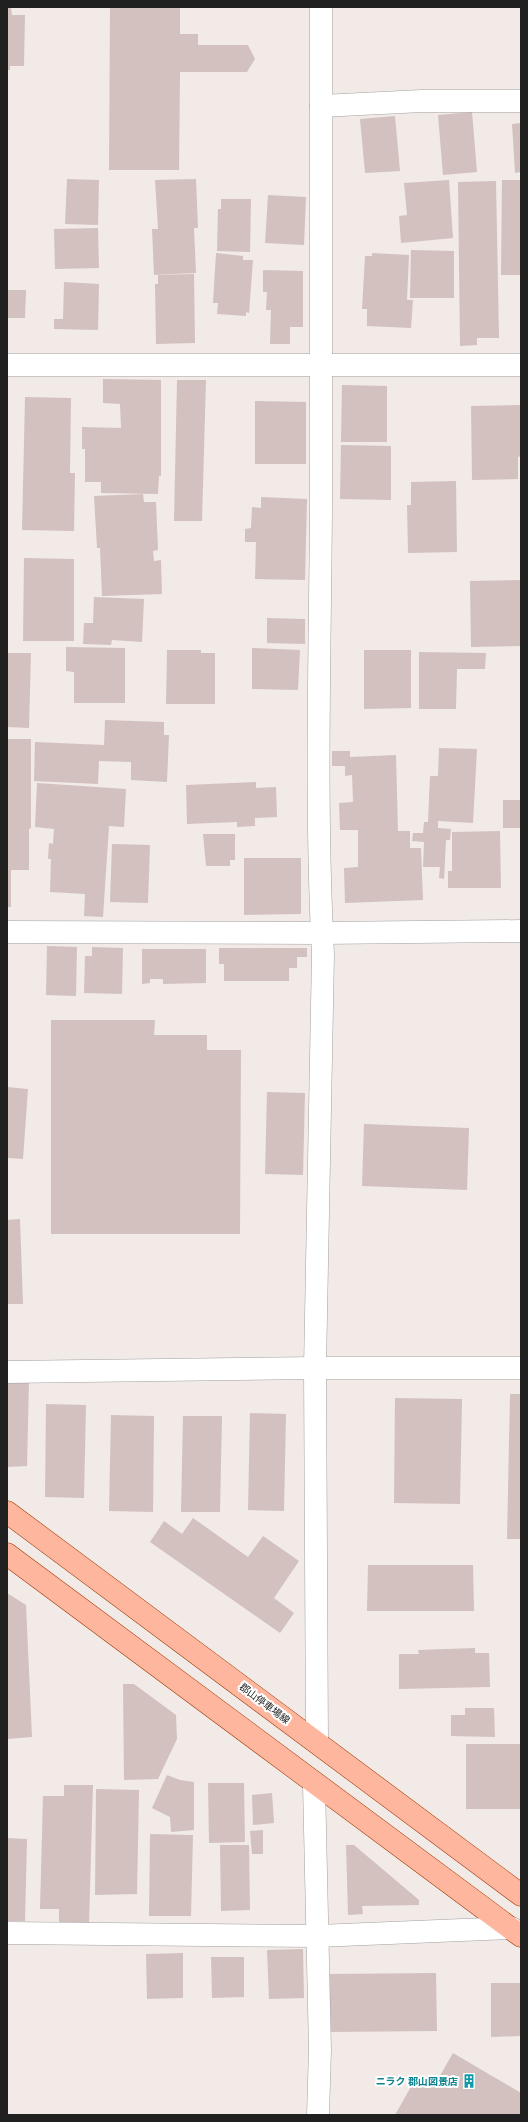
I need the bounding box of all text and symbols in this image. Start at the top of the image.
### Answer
street label: 郡山停車場線 [237,1680,293,1727]
building icon: ニラク 郡山図景店 [461,2073,477,2089]
place label: ニラク 郡山図景店 [376,2075,458,2088]

